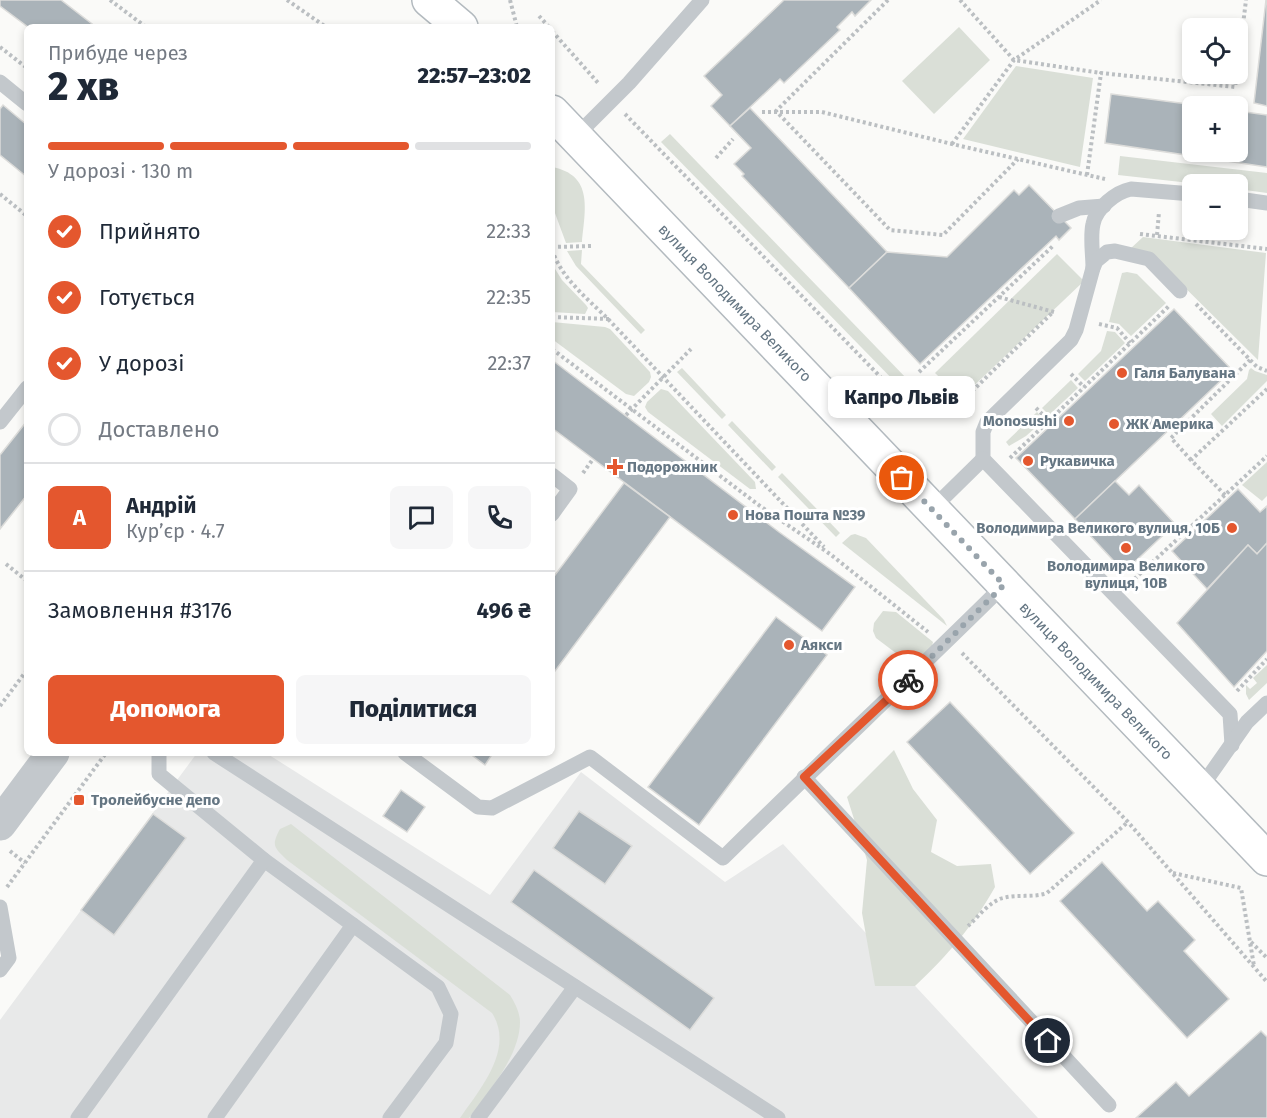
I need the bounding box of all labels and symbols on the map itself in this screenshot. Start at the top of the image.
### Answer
street label: вулиця Володимира Великого [655,220,815,386]
place label: Галя Балувана [1134,364,1236,382]
marker: Галя Балувана [1115,366,1129,380]
callout: Капро Львів [828,376,976,418]
place label: Monosushi [983,412,1057,430]
marker: Monosushi [1062,414,1076,428]
place label: ЖК Америка [1125,415,1214,433]
marker: ЖК Америка [1107,417,1121,431]
pin [876,452,927,503]
place label: Рукавичка [1040,452,1115,470]
marker: Рукавичка [1021,454,1035,468]
place label: Подорожник [627,458,718,476]
marker: Подорожник [608,460,622,474]
place label: Нова Пошта №39 [745,506,865,524]
marker: Нова Пошта №39 [726,508,740,522]
place label: Володимира Великого вулиця, 10Б [976,519,1220,537]
marker: Володимира Великого вулиця, 10Б [1225,521,1239,535]
marker: Володимира Великого вулиця, 10В [1119,541,1133,555]
place label: Володимира Великого вулиця, 10В [1047,557,1205,592]
street label: вулиця Володимира Великого [1016,598,1176,764]
place label: Аякси [800,636,842,654]
marker: Аякси [782,638,796,652]
courier [878,650,938,710]
place label: Тролейбусне депо [91,791,221,809]
marker: Тролейбусне депо [72,793,86,807]
pin [1022,1015,1073,1066]

